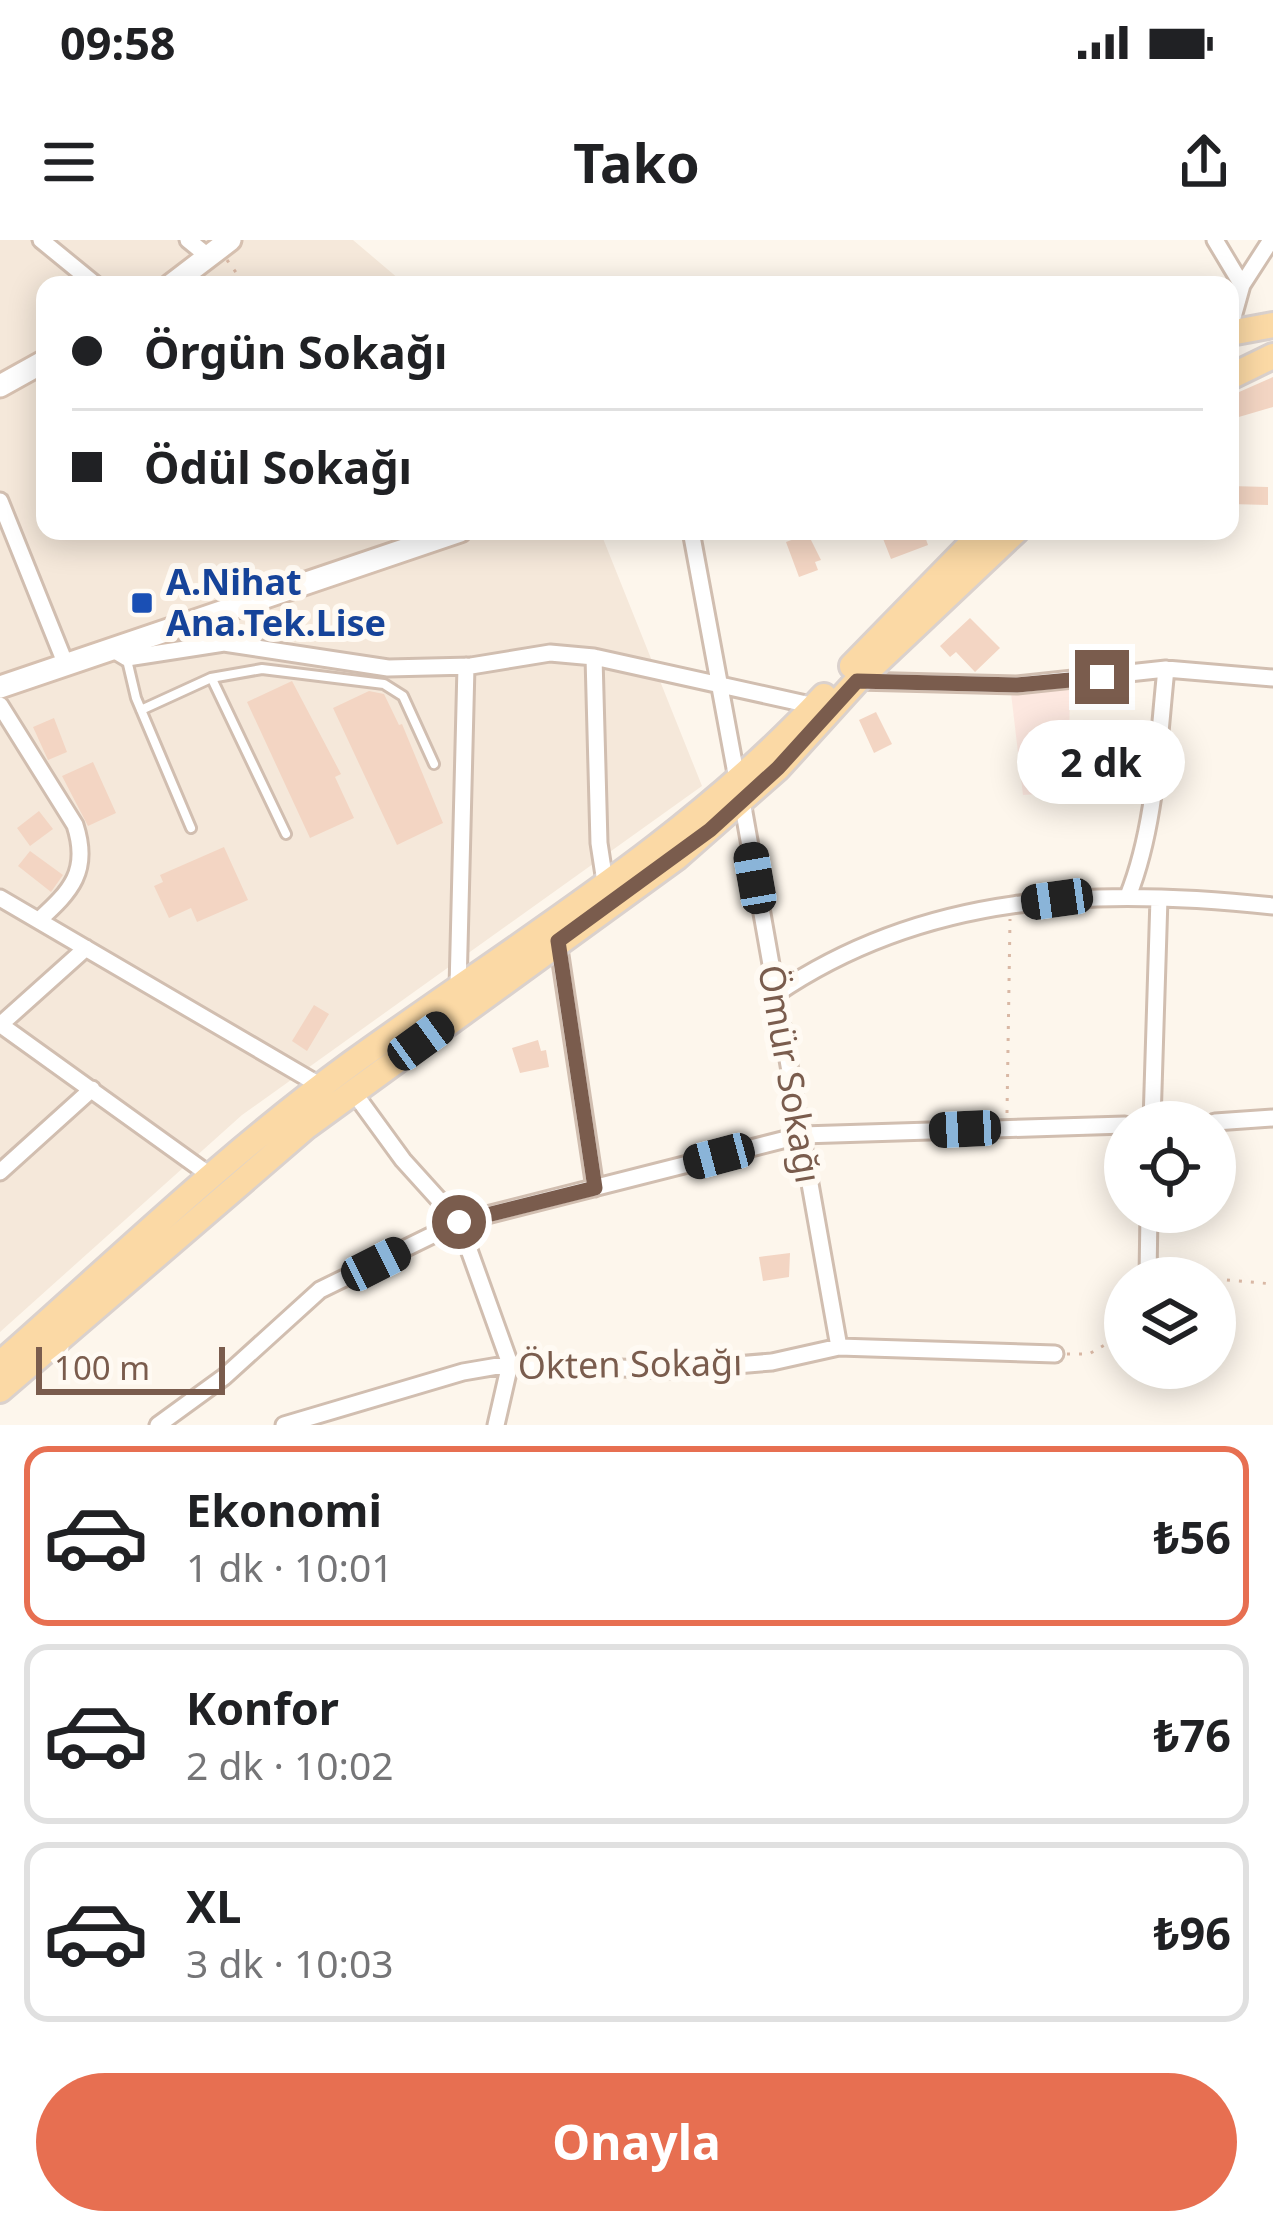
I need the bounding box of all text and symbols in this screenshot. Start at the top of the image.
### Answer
text: 09:58 [60,12,176,73]
text: Tako [573,125,700,199]
icon: menu [36,129,102,195]
icon: share [1171,129,1237,195]
text: Örgün Sokağı [144,321,448,382]
text: Ödül Sokağı [144,436,412,497]
place label: A.Nihat Ana.Tek.Lise [166,557,386,647]
marker: A.Nihat Ana.Tek.Lise [129,590,155,616]
route end [1075,650,1129,704]
callout: 2 dk [1018,719,1186,803]
text: 2 dk [1060,735,1142,788]
car [731,839,779,917]
car [1019,876,1095,922]
street label: Ömür Sokağı [747,961,834,1187]
car [381,1005,461,1077]
map controls [1104,1101,1236,1389]
button: locate [1104,1101,1236,1233]
car [928,1109,1002,1149]
car [680,1129,758,1183]
route start [432,1195,486,1249]
car [336,1232,416,1296]
button: layers [1104,1257,1236,1389]
street label: Ökten Sokağı [517,1337,743,1390]
scale bar [36,1341,225,1394]
text: 100 m [54,1345,150,1390]
text: Ekonomi [186,1479,382,1540]
icon: car [42,1482,150,1590]
text: ₺56 [1154,1506,1231,1567]
text: 1 dk · 10:01 [186,1540,394,1593]
text: Konfor [186,1677,339,1738]
icon: car [42,1680,150,1788]
text: ₺76 [1154,1704,1231,1765]
text: 2 dk · 10:02 [186,1738,394,1791]
text: XL [186,1875,241,1936]
icon: car [42,1878,150,1986]
text: ₺96 [1154,1902,1231,1963]
text: 3 dk · 10:03 [186,1936,394,1989]
button: Onayla [36,2073,1237,2211]

